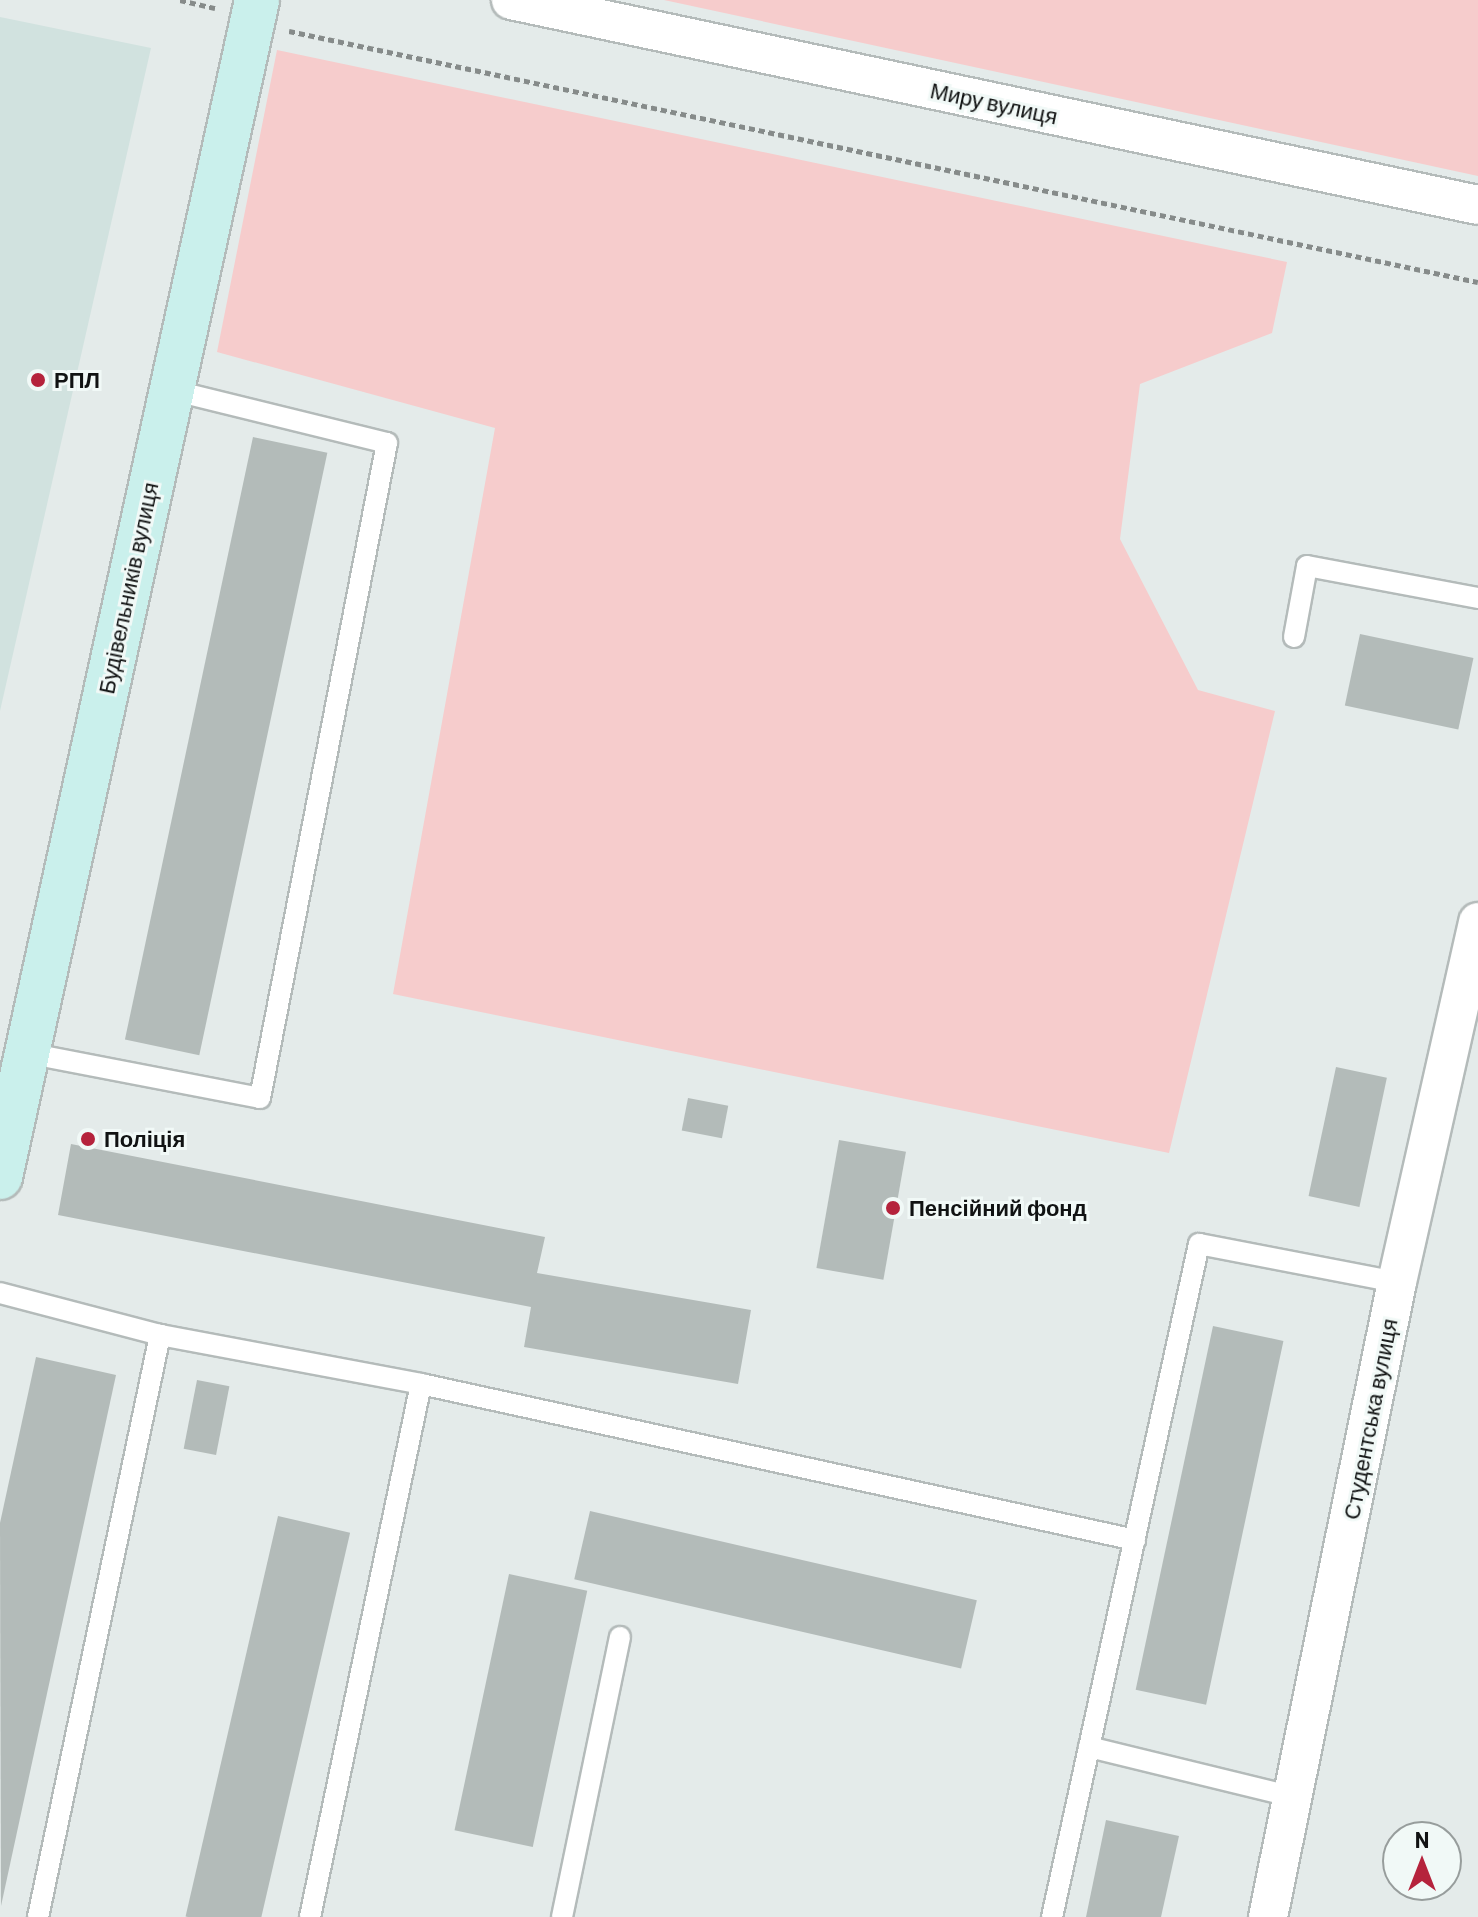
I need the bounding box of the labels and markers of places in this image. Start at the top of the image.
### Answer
place label: РПЛ [54,367,100,393]
marker: РПЛ [29,371,47,389]
place label: Поліція [104,1126,185,1152]
marker: Поліція [79,1130,97,1148]
place label: Пенсійний фонд [909,1195,1087,1221]
marker: Пенсійний фонд [884,1199,902,1217]

